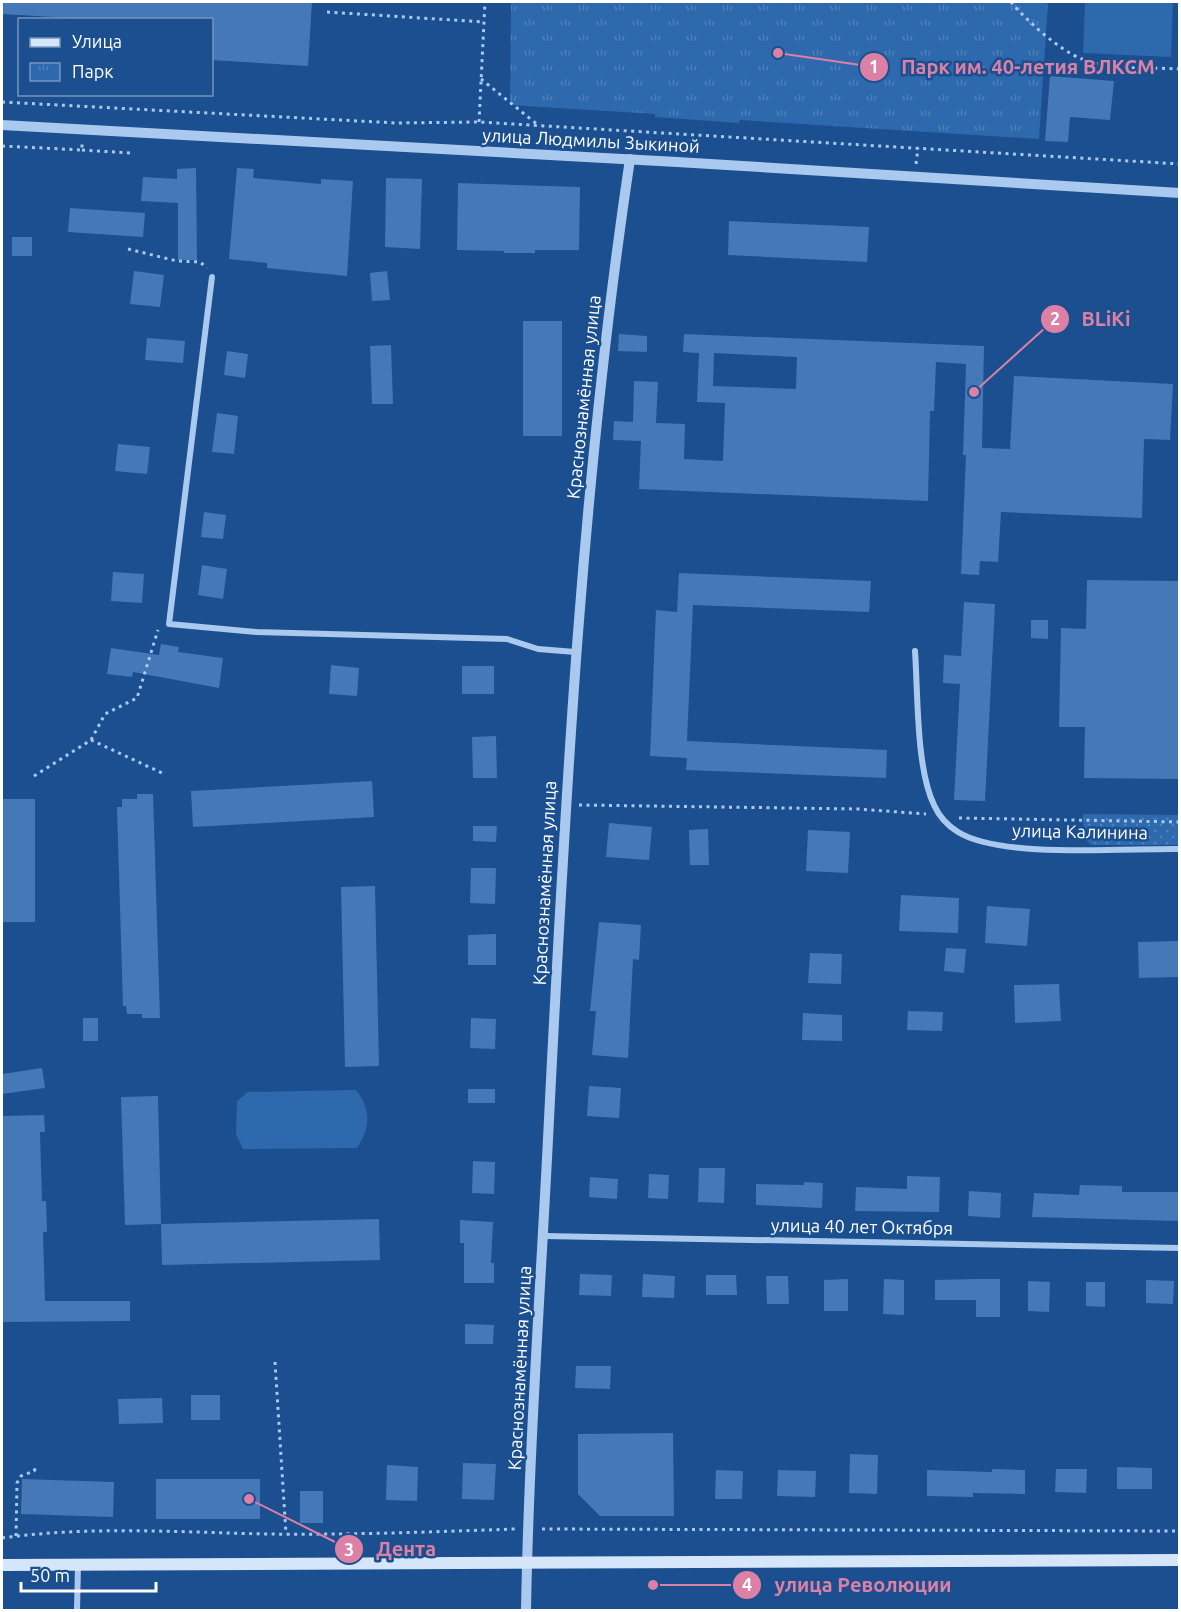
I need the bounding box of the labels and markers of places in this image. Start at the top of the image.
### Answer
callout: Парк им. 40-летия ВЛКСМ [859,48,1167,86]
callout: BLiKi [1040,300,1143,338]
callout: Дента [334,1530,448,1568]
callout: улица Революции [732,1566,963,1604]

